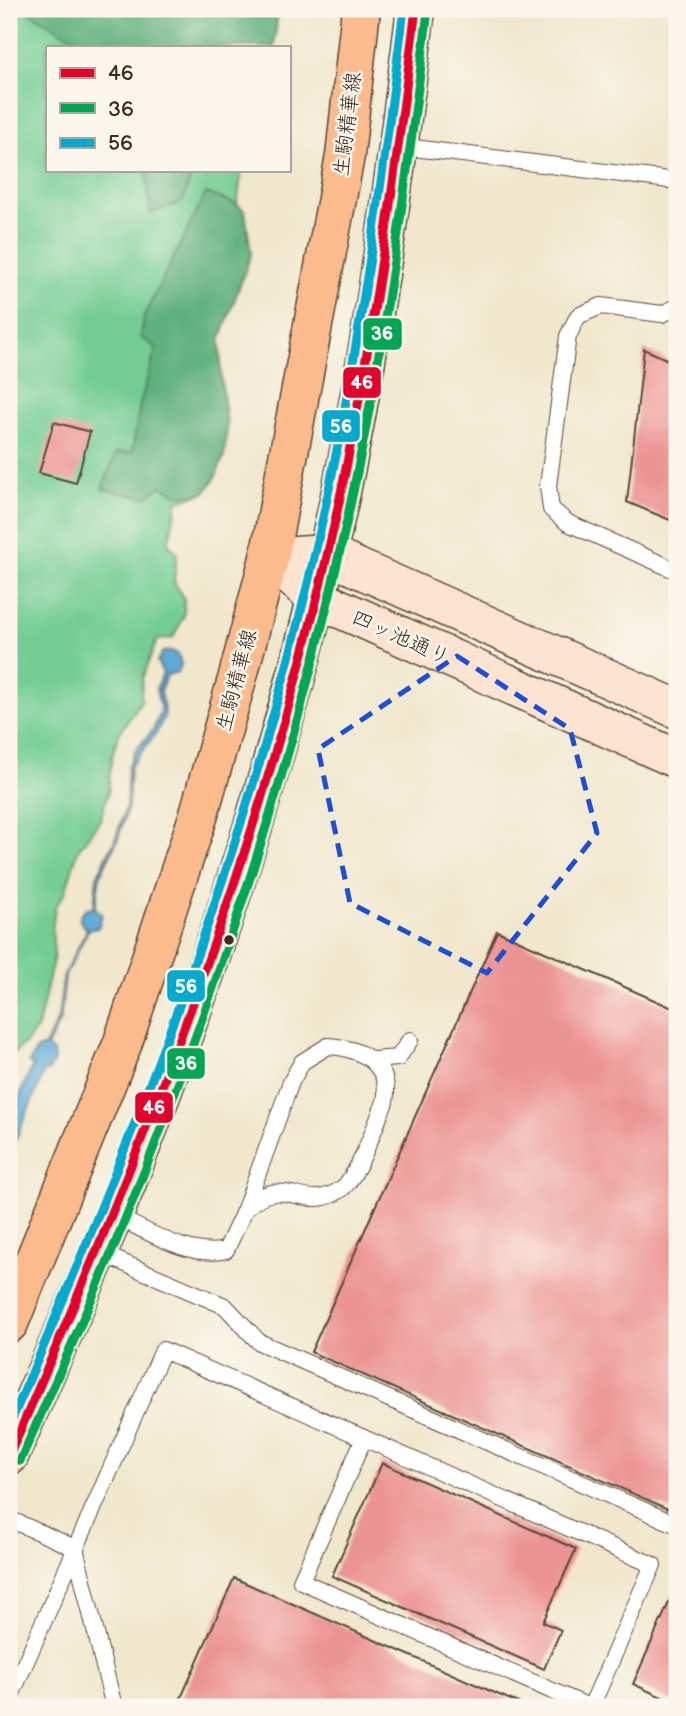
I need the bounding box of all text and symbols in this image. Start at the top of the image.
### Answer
legend [46,46,290,172]
text: 46 [108,61,134,86]
street label: 生駒精華線 [329,70,366,178]
text: 36 [108,97,134,122]
text: 56 [108,131,133,156]
line badge: 36 [362,317,403,351]
text: 36 [371,323,393,346]
line badge: 46 [342,366,382,399]
text: 46 [351,372,373,395]
line badge: 56 [321,409,361,443]
text: 56 [330,416,352,439]
street label: 四ッ池通り [348,605,454,670]
street label: 生駒精華線 [211,626,262,734]
unlabelled marker [222,933,236,947]
line badge: 56 [166,969,206,1003]
text: 56 [175,976,197,999]
line badge: 36 [166,1047,206,1080]
text: 36 [175,1053,197,1076]
line badge: 46 [134,1091,174,1124]
text: 46 [143,1097,165,1120]

